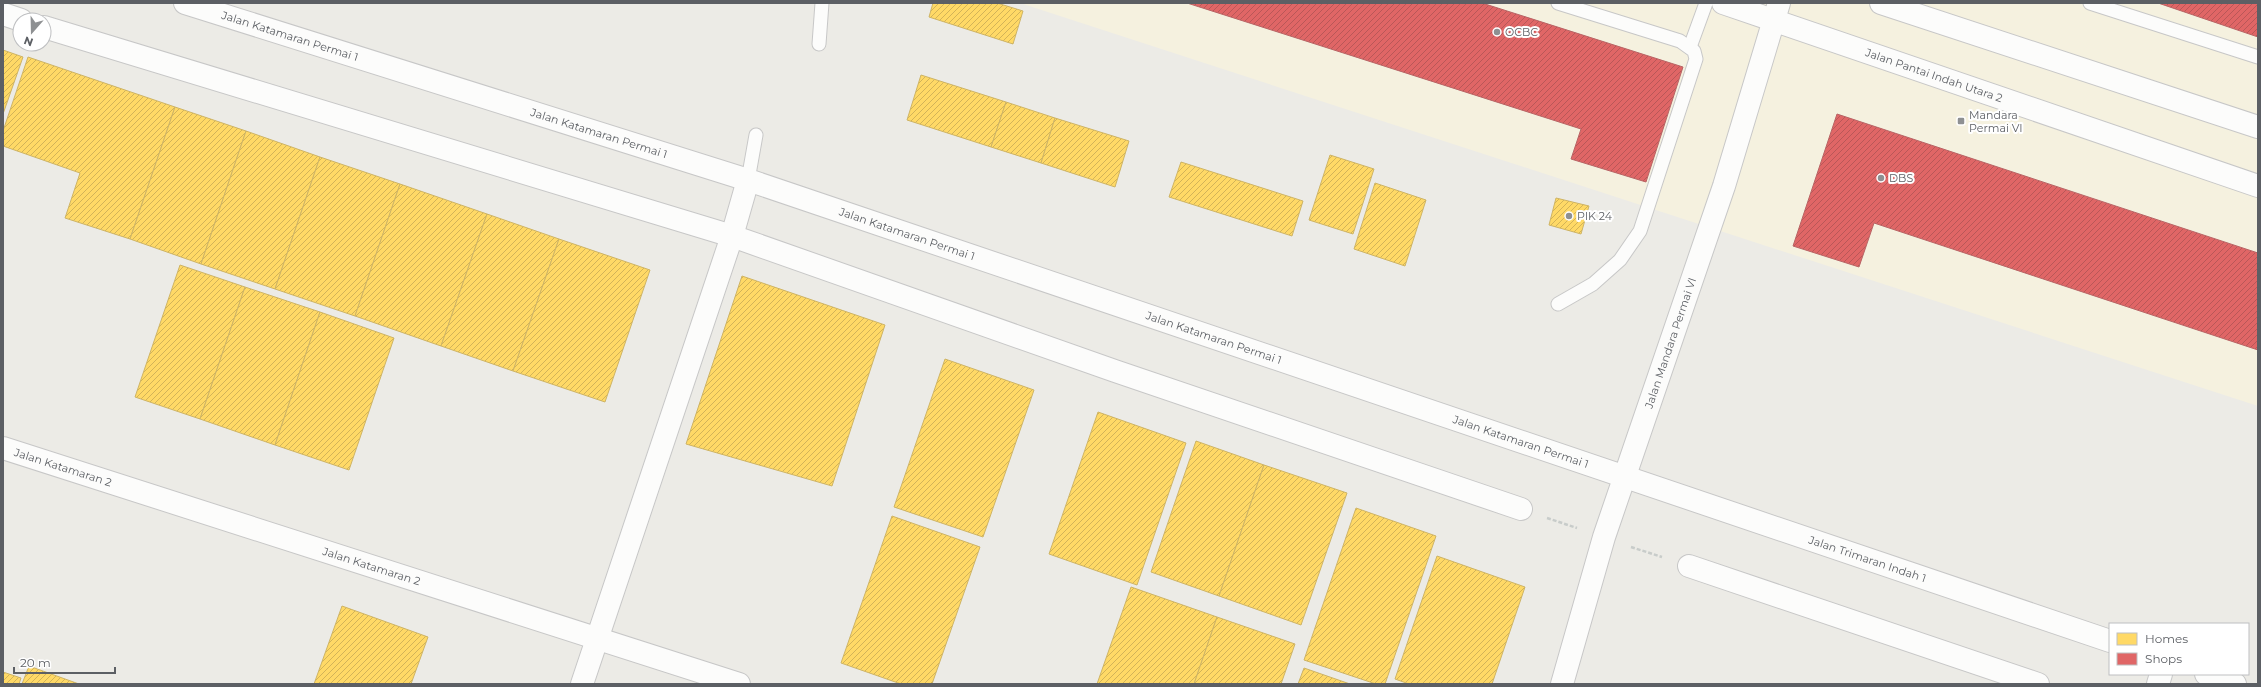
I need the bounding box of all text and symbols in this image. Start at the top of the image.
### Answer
street label: Jalan Katamaran Permai 1 [219,8,360,64]
north arrow [12,12,52,52]
place label: OCBC [1505,25,1538,39]
marker: OCBC [1492,27,1502,37]
text: N [22,33,35,49]
street label: Jalan Pantai Indah Utara 2 [1863,45,2004,105]
street label: Jalan Katamaran Permai 1 [528,105,669,161]
place label: Mandara Permai VI [1969,108,2023,135]
marker: Mandara Permai VI [1956,116,1966,126]
place label: DBS [1889,171,1913,185]
marker: DBS [1876,173,1886,183]
street label: Jalan Katamaran Permai 1 [836,204,977,263]
place label: PIK 24 [1577,209,1613,223]
marker: PIK 24 [1564,211,1574,221]
street label: Jalan Mandara Permai VI [1641,276,1699,411]
street label: Jalan Katamaran Permai 1 [1143,308,1284,367]
street label: Jalan Katamaran Permai 1 [1450,412,1590,471]
street label: Jalan Katamaran 2 [11,445,114,489]
street label: Jalan Trimaran Indah 1 [1806,532,1928,585]
street label: Jalan Katamaran 2 [320,544,422,588]
legend [2109,623,2249,675]
text: Homes [2145,631,2188,646]
scale bar [14,649,115,675]
text: Shops [2145,651,2182,666]
text: 20 m [20,655,51,670]

